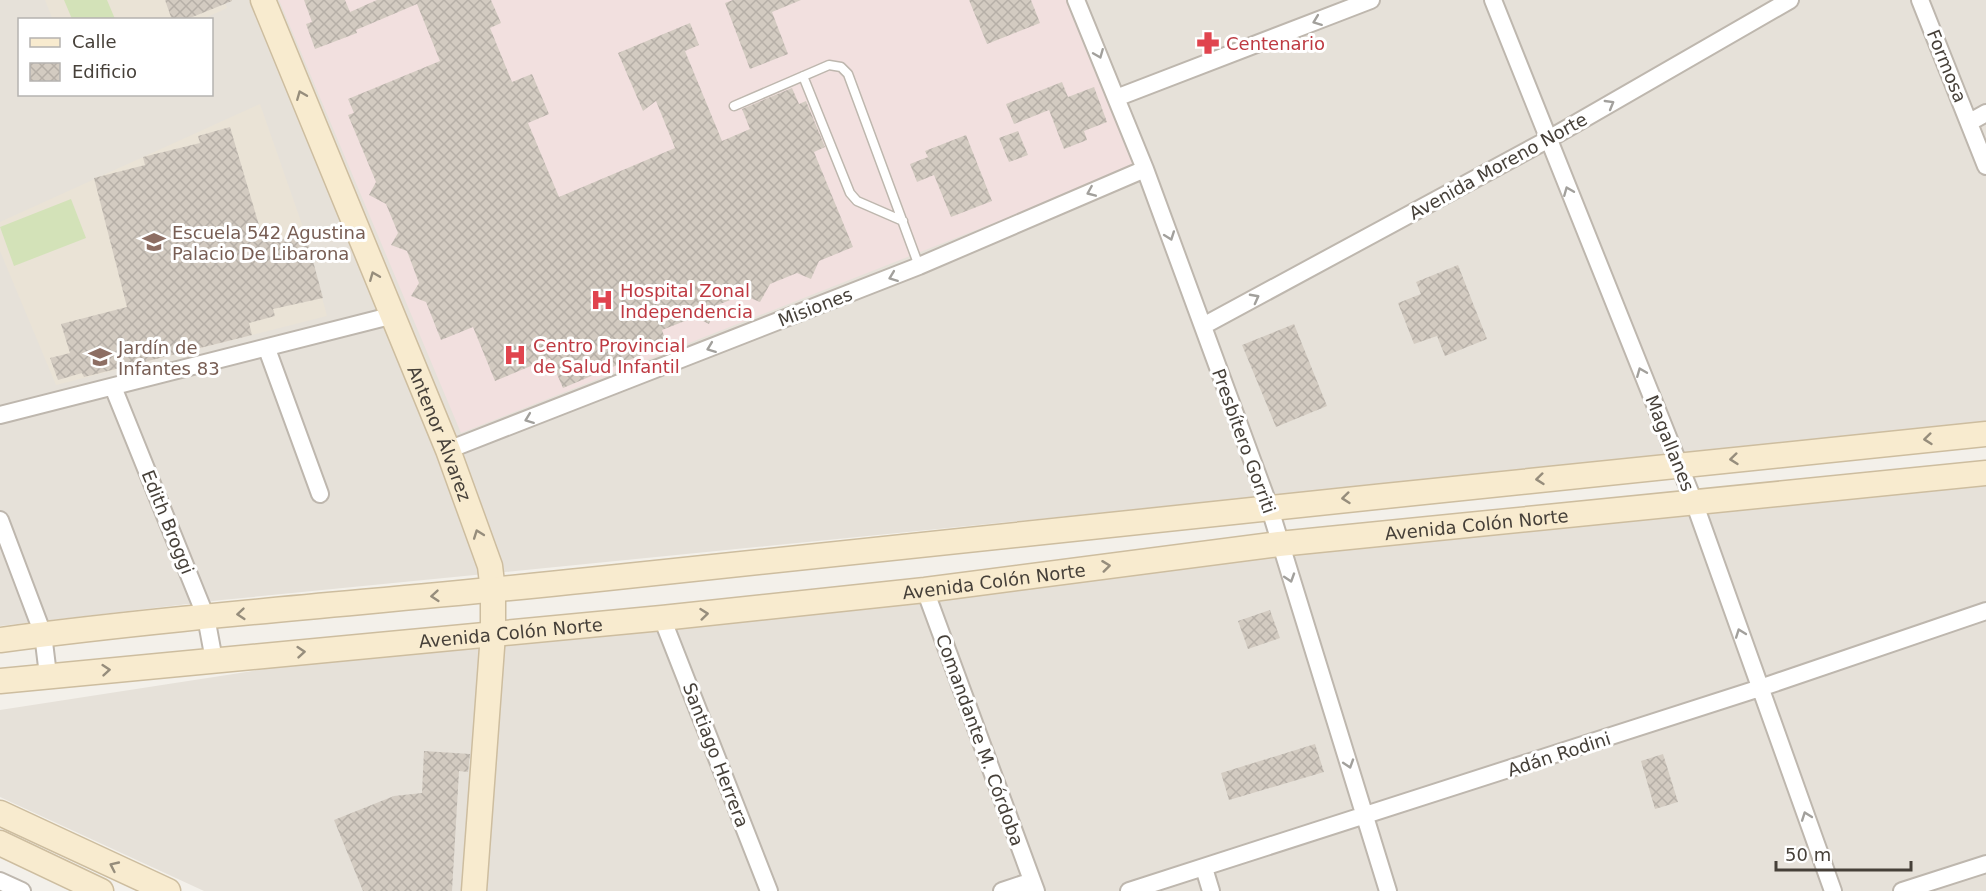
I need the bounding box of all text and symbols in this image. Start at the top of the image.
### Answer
one-way arrow [1312,14,1323,26]
legend [18,18,213,96]
street label: Formosa [1923,26,1971,106]
pharmacy icon: Centenario [1195,30,1221,56]
text: Calle [72,31,117,52]
place label: Centenario [1226,33,1325,54]
one-way arrow [1092,48,1104,59]
text: Edificio [72,61,137,82]
one-way arrow [296,90,308,101]
one-way arrow [1604,100,1614,111]
street label: Avenida Moreno Norte [1405,108,1591,224]
one-way arrow [1087,185,1098,197]
one-way arrow [1563,186,1575,197]
place label: Escuela 542 Agustina Palacio De Libarona [172,222,366,264]
school or university icon: Escuela 542 Agustina Palacio De Libarona [141,229,167,255]
one-way arrow [1162,230,1175,241]
one-way arrow [888,269,898,282]
one-way arrow [369,271,381,282]
place label: Hospital Zonal Independencia [620,280,753,322]
street label: Misiones [775,283,855,331]
hospital icon: Hospital Zonal Independencia [589,287,615,313]
one-way arrow [1248,294,1259,305]
place label: Centro Provincial de Salud Infantil [533,335,685,377]
place label: Jardín de Infantes 83 [117,337,220,379]
one-way arrow [706,340,717,353]
hospital icon: Centro Provincial de Salud Infantil [502,342,528,368]
school or university icon: Jardín de Infantes 83 [87,344,113,370]
street label: Antenor Álvarez [404,362,476,504]
street label: Presbítero Gorriti [1208,366,1280,516]
one-way arrow [1636,367,1648,378]
street label: Magallanes [1641,392,1699,494]
one-way arrow [525,411,535,424]
one-way arrow [1923,432,1932,445]
one-way arrow [1729,452,1738,465]
street label: Edith Broggi [138,467,198,577]
one-way arrow [1535,472,1544,485]
one-way arrow [1341,491,1350,504]
street label: Avenida Colón Norte [1384,504,1569,544]
one-way arrow [473,529,486,540]
street label: Avenida Colón Norte [901,559,1087,603]
one-way arrow [1101,561,1111,573]
one-way arrow [1283,572,1295,583]
one-way arrow [430,589,439,602]
one-way arrow [236,607,245,620]
one-way arrow [699,608,708,621]
street label: Avenida Colón Norte [418,613,603,652]
one-way arrow [1735,628,1748,638]
street label: Comandante M. Córdoba [932,631,1028,849]
one-way arrow [296,646,305,659]
one-way arrow [102,664,111,677]
street label: Santiago Herrera [679,680,753,830]
street label: Adán Rodini [1505,727,1613,781]
one-way arrow [1342,758,1354,769]
one-way arrow [1801,811,1813,822]
scale bar [1776,834,1911,872]
text: 50 m [1785,844,1831,865]
one-way arrow [110,862,121,874]

